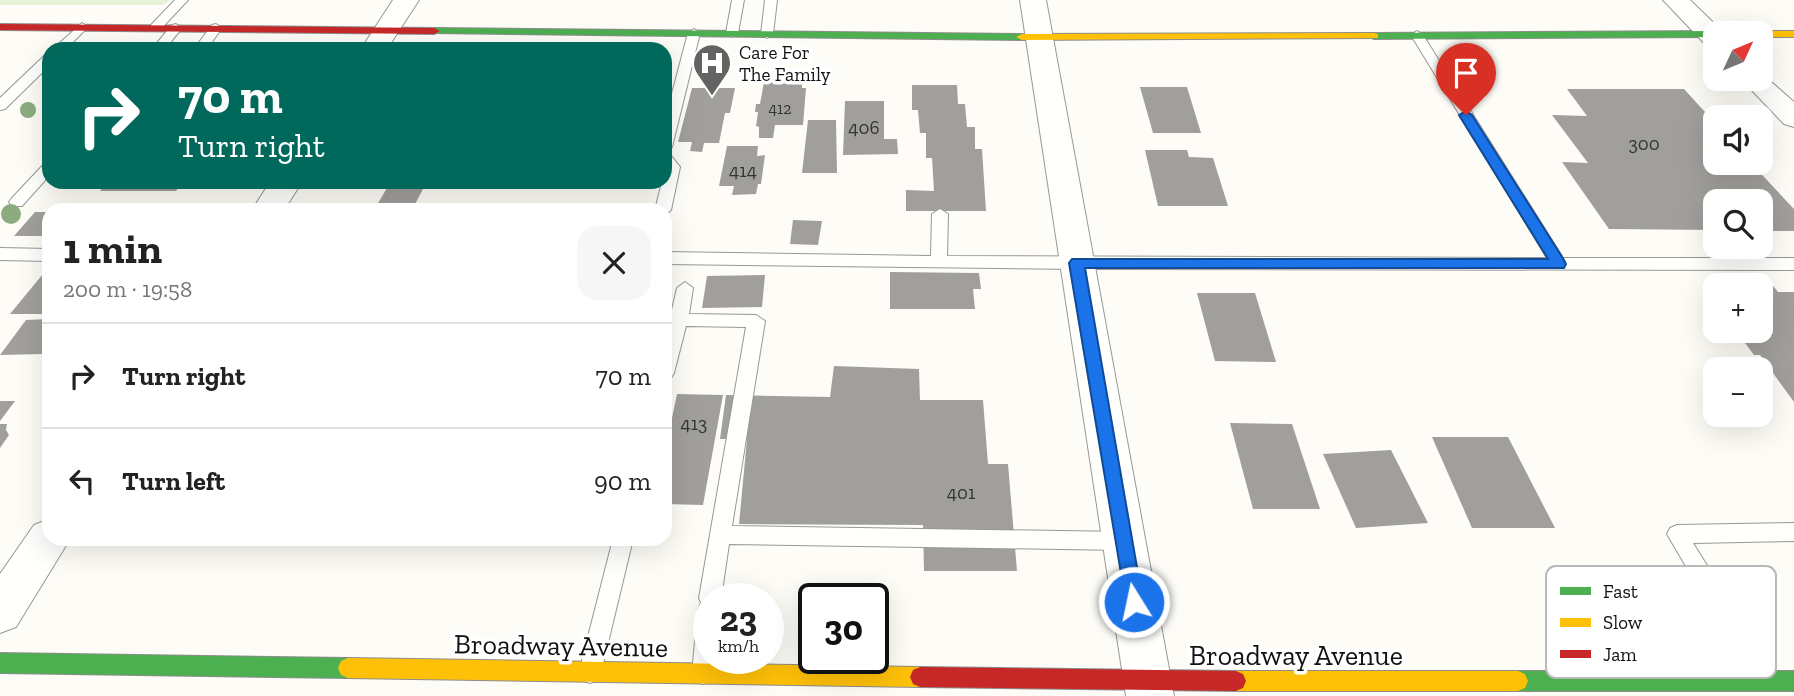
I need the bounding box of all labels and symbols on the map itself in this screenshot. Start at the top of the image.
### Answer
north arrow [1703,21,1773,91]
place label: Care For The Family [739,41,831,86]
hospital icon: Care For The Family [691,42,733,97]
pin [1436,43,1496,115]
house number: 412 [768,99,792,118]
house number: 406 [848,116,880,139]
house number: 300 [1628,132,1660,155]
house number: 414 [729,159,757,182]
house number: 413 [681,412,707,435]
house number: 401 [947,481,975,504]
position arrow [1097,565,1171,639]
legend [1546,566,1776,678]
text: Fast [1603,580,1638,603]
speed limit sign: 30 [798,583,889,674]
text: Slow [1603,611,1643,634]
street label: Broadway Avenue [454,627,668,664]
street label: Broadway Avenue [1189,639,1403,672]
text: Jam [1603,643,1637,666]

